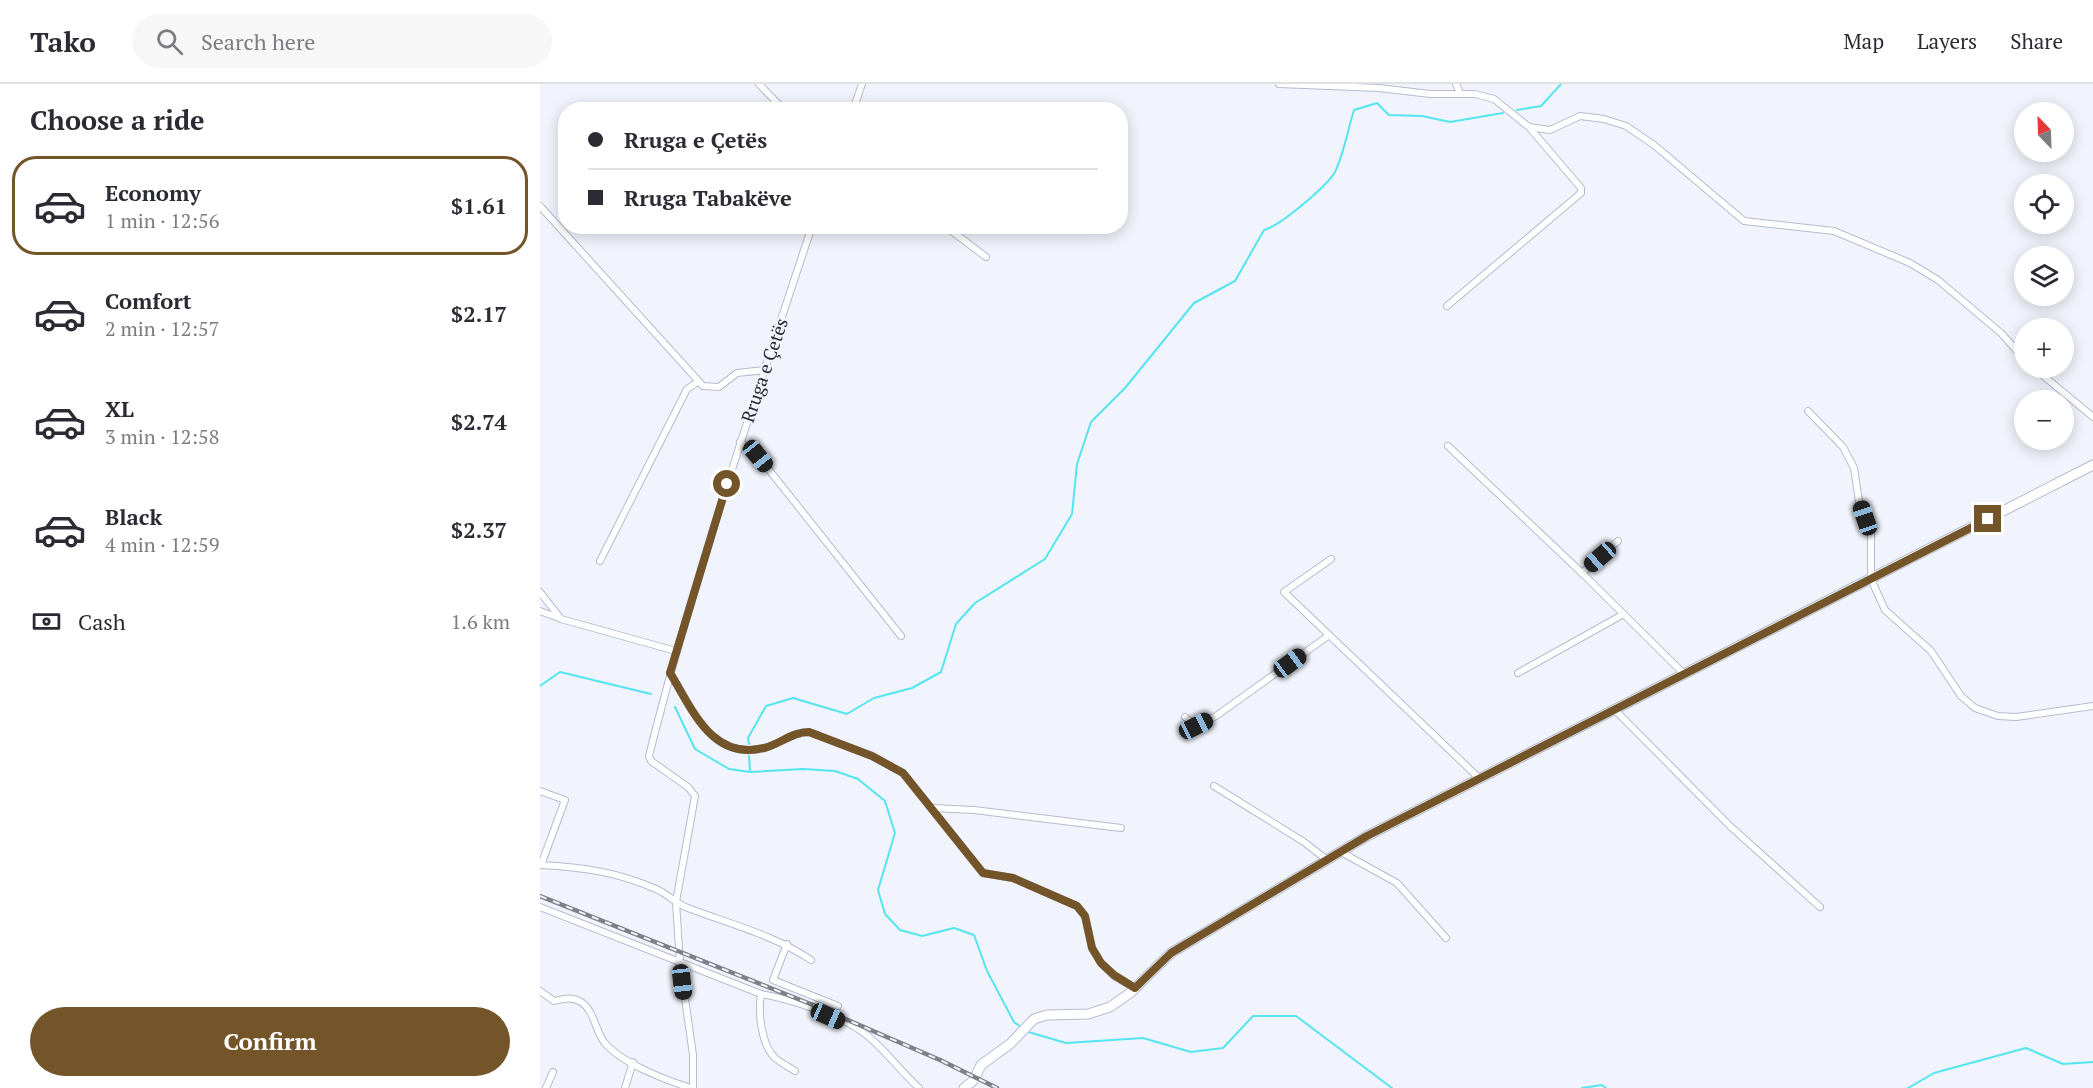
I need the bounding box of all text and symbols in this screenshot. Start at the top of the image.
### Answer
search box [132,14,552,68]
text: Tako [30,23,96,60]
icon: search [153,25,186,58]
text: Search here [201,27,315,56]
text: Map [1843,27,1884,55]
text: Layers [1917,27,1977,55]
text: Share [2010,27,2063,55]
text: Choose a ride [30,102,205,138]
north arrow [2014,102,2074,162]
map controls [2014,102,2074,450]
text: Rruga e Çetës [624,125,767,154]
button: locate [2014,174,2074,234]
text: Economy [105,178,201,207]
icon: car [33,179,87,233]
text: Rruga Tabakëve [624,183,792,212]
text: $1.61 [451,191,507,220]
text: 1 min · 12:56 [105,207,219,234]
button: layers [2014,246,2074,306]
text: Comfort [105,286,191,315]
icon: car [33,287,87,341]
text: $2.17 [451,299,507,328]
text: 2 min · 12:57 [105,315,219,342]
street label: Rruga e Çetës [735,315,793,425]
button: + [2014,318,2074,378]
button: − [2014,390,2074,450]
text: XL [105,394,134,423]
icon: car [33,395,87,449]
text: $2.74 [451,407,507,436]
text: 3 min · 12:58 [105,423,219,450]
car [740,436,776,476]
route start [713,470,740,497]
car [1851,498,1879,538]
text: Black [105,502,162,531]
icon: car [33,503,87,557]
route end [1974,505,2001,532]
text: $2.37 [451,515,507,544]
text: 4 min · 12:59 [105,531,219,558]
car [1581,538,1619,576]
icon: cash [30,605,63,638]
text: Cash [78,607,126,636]
text: 1.6 km [451,608,510,635]
car [1270,645,1310,681]
car [1176,710,1216,742]
car [671,963,693,1001]
car [808,1000,848,1032]
button: Confirm [30,1007,510,1076]

